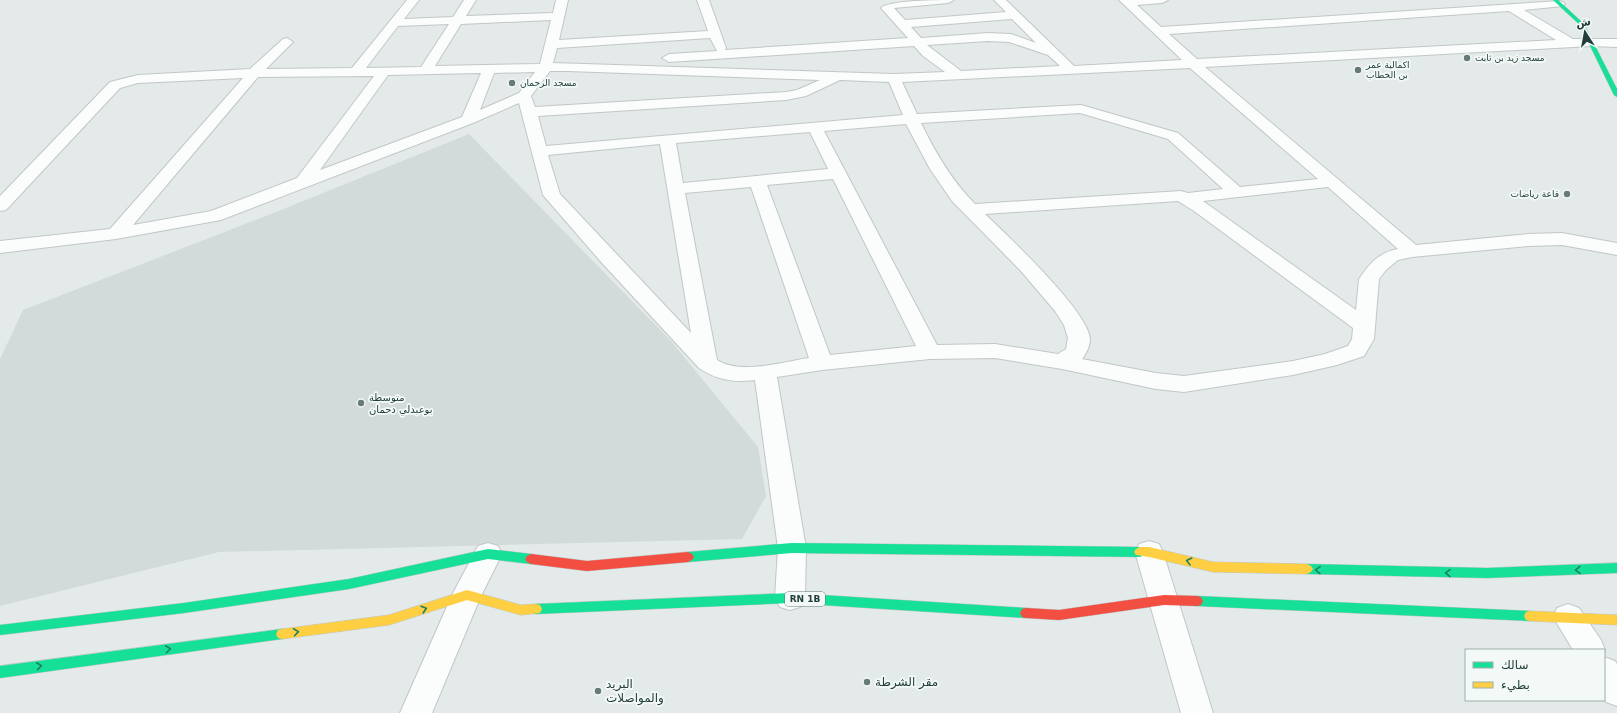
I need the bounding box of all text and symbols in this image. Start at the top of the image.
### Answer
north arrow [1565,12,1605,52]
text: ش [1574,15,1592,31]
marker: مسجد زيد بن ثابت [1462,53,1472,63]
place label: مسجد زيد بن ثابت [1475,53,1545,63]
place label: اكمالية عمر بن الخطاب [1365,60,1409,80]
marker: اكمالية عمر بن الخطاب [1353,65,1363,75]
marker: مسجد الرحمان [507,78,517,88]
place label: مسجد الرحمان [520,78,577,88]
place label: قاعة رياضات [1510,189,1559,199]
marker: قاعة رياضات [1562,189,1572,199]
place label: متوسطة بوعبدلي دحمان [369,392,433,416]
marker: متوسطة بوعبدلي دحمان [356,398,366,408]
one-way arrow [1186,558,1192,566]
one-way arrow [1315,566,1321,574]
one-way arrow [1575,566,1581,574]
one-way arrow [1445,568,1451,577]
road number: RN 1B [785,592,825,606]
one-way arrow [420,605,427,614]
one-way arrow [293,628,299,637]
one-way arrow [164,645,171,654]
legend [1465,649,1605,701]
text: سالك [1501,658,1528,672]
one-way arrow [36,662,42,671]
place label: مقر الشرطة [875,675,938,690]
place label: البريد والمواصلات [606,677,664,706]
marker: مقر الشرطة [862,677,872,687]
text: بطيء [1501,678,1530,692]
marker: البريد والمواصلات [593,686,603,696]

